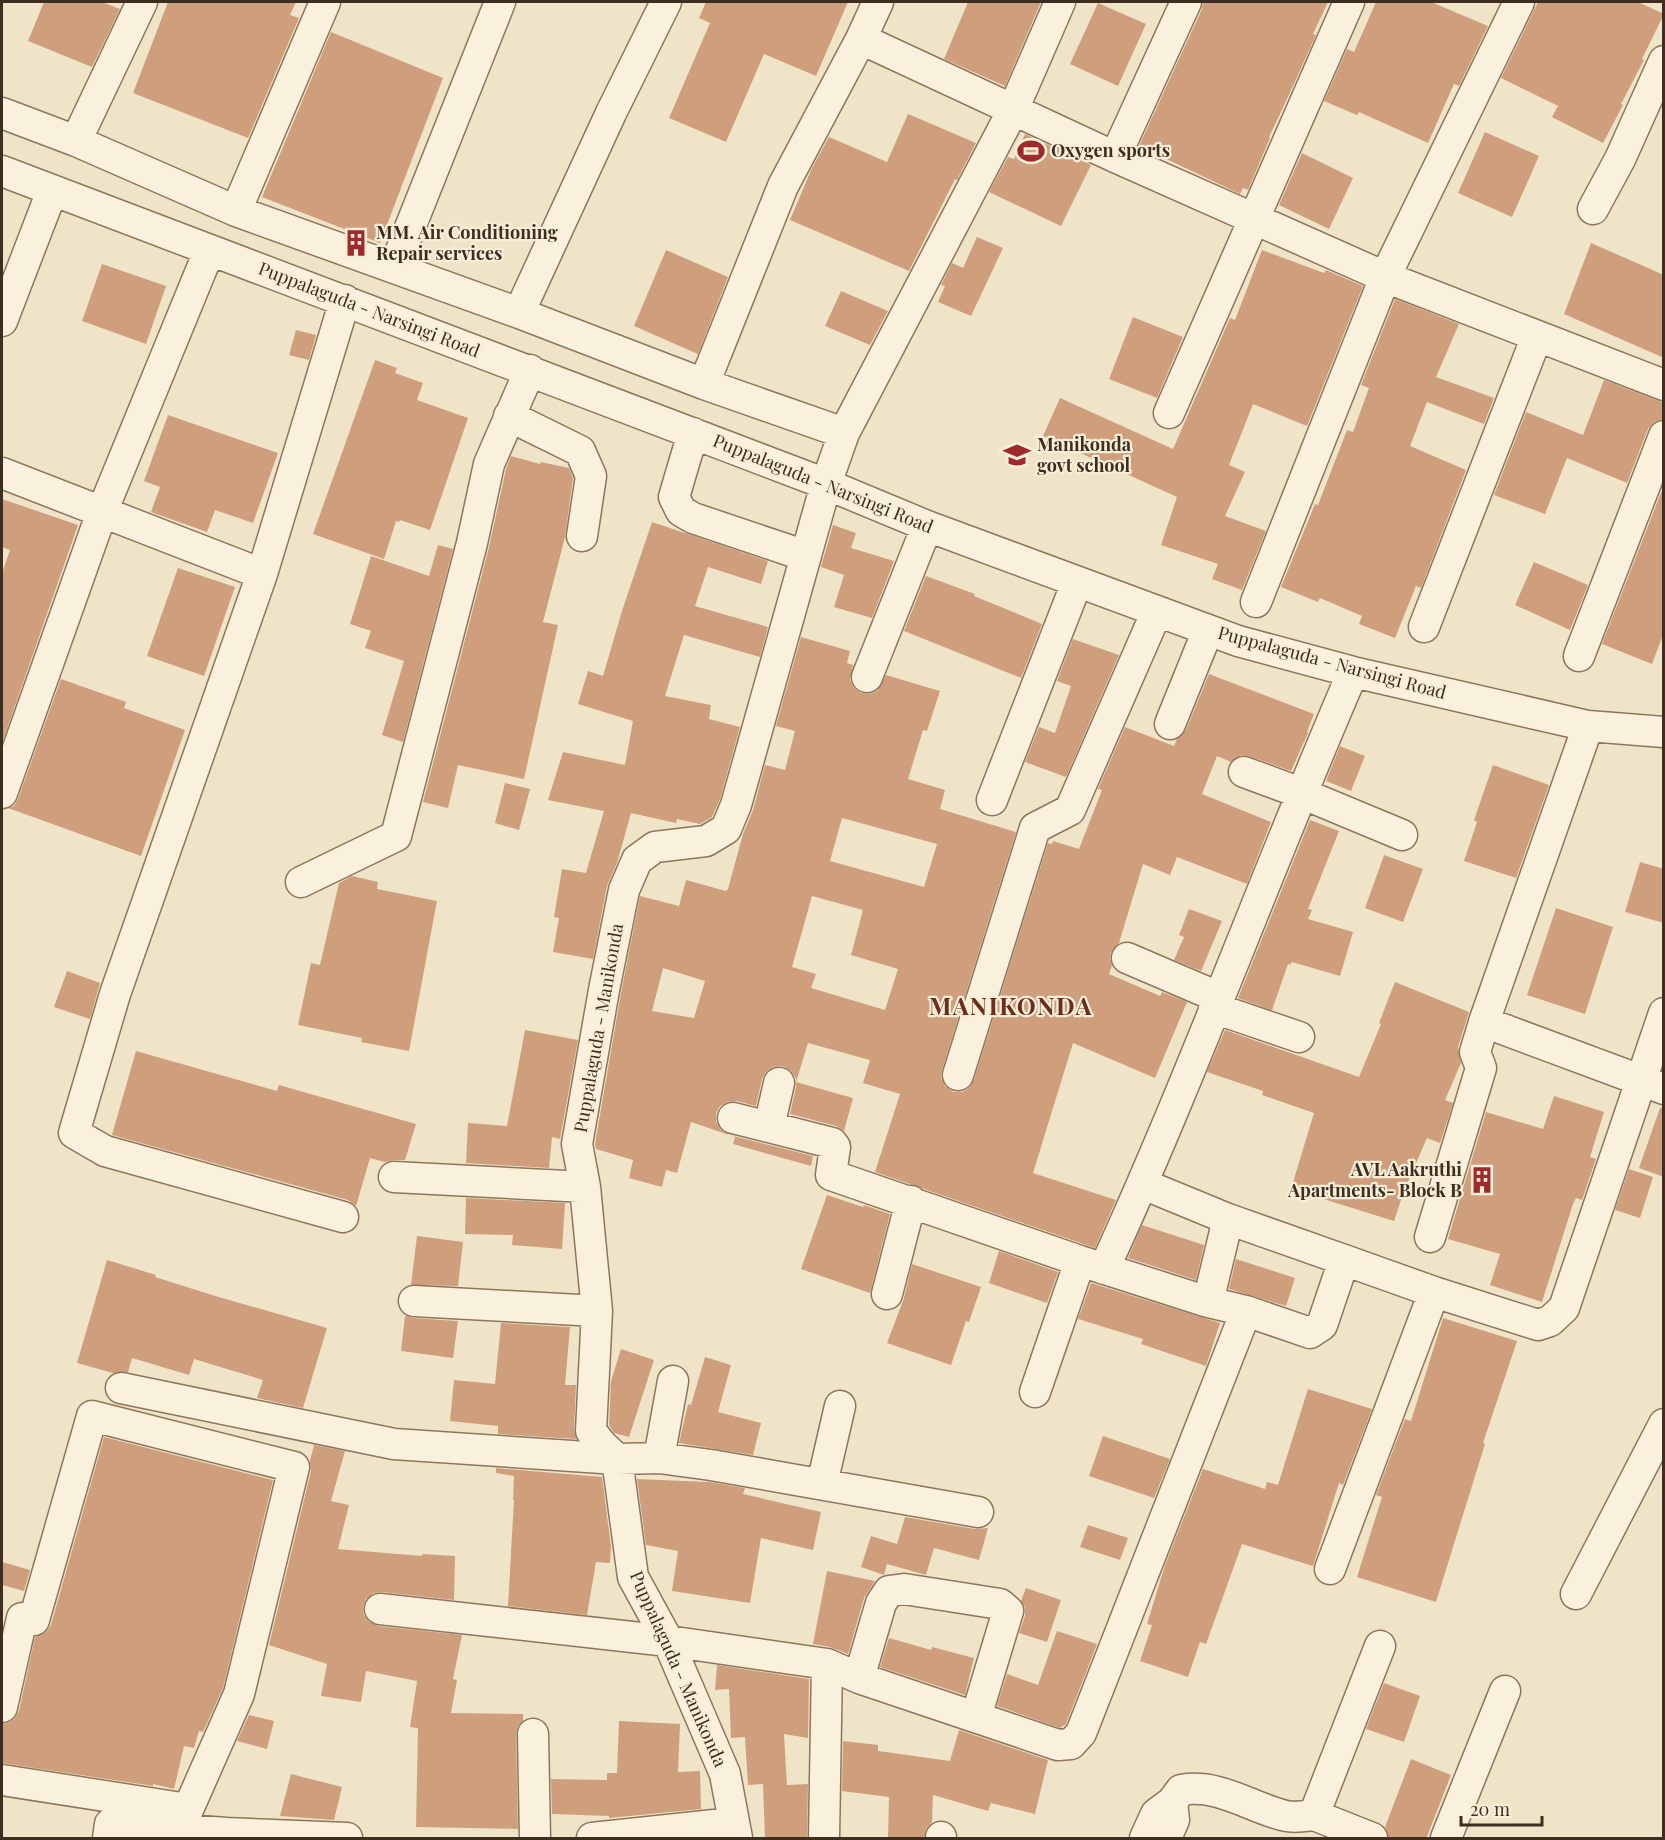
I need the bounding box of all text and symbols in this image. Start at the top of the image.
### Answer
sports icon: Oxygen sports [1016,136,1046,166]
place label: Oxygen sports [1051,138,1170,162]
place label: MM. Air Conditioning Repair services [376,220,558,265]
building icon: MM. Air Conditioning Repair services [341,228,371,258]
street label: Puppalaguda - Narsingi Road [255,256,484,363]
street label: Puppalaguda - Narsingi Road [710,428,938,539]
place label: Manikonda govt school [1037,432,1132,477]
school or university icon: Manikonda govt school [1002,440,1032,470]
street label: Puppalaguda - Narsingi Road [1215,620,1450,704]
street label: Puppalaguda - Manikonda [568,921,628,1134]
district label: MANIKONDA [929,989,1093,1021]
place label: AVL Aakruthi Apartments- Block B [1287,1157,1462,1202]
building icon: AVL Aakruthi Apartments- Block B [1467,1165,1497,1195]
street label: Puppalaguda - Manikonda [625,1567,733,1770]
scale bar [1461,1789,1542,1827]
text: 20 m [1470,1797,1510,1821]

